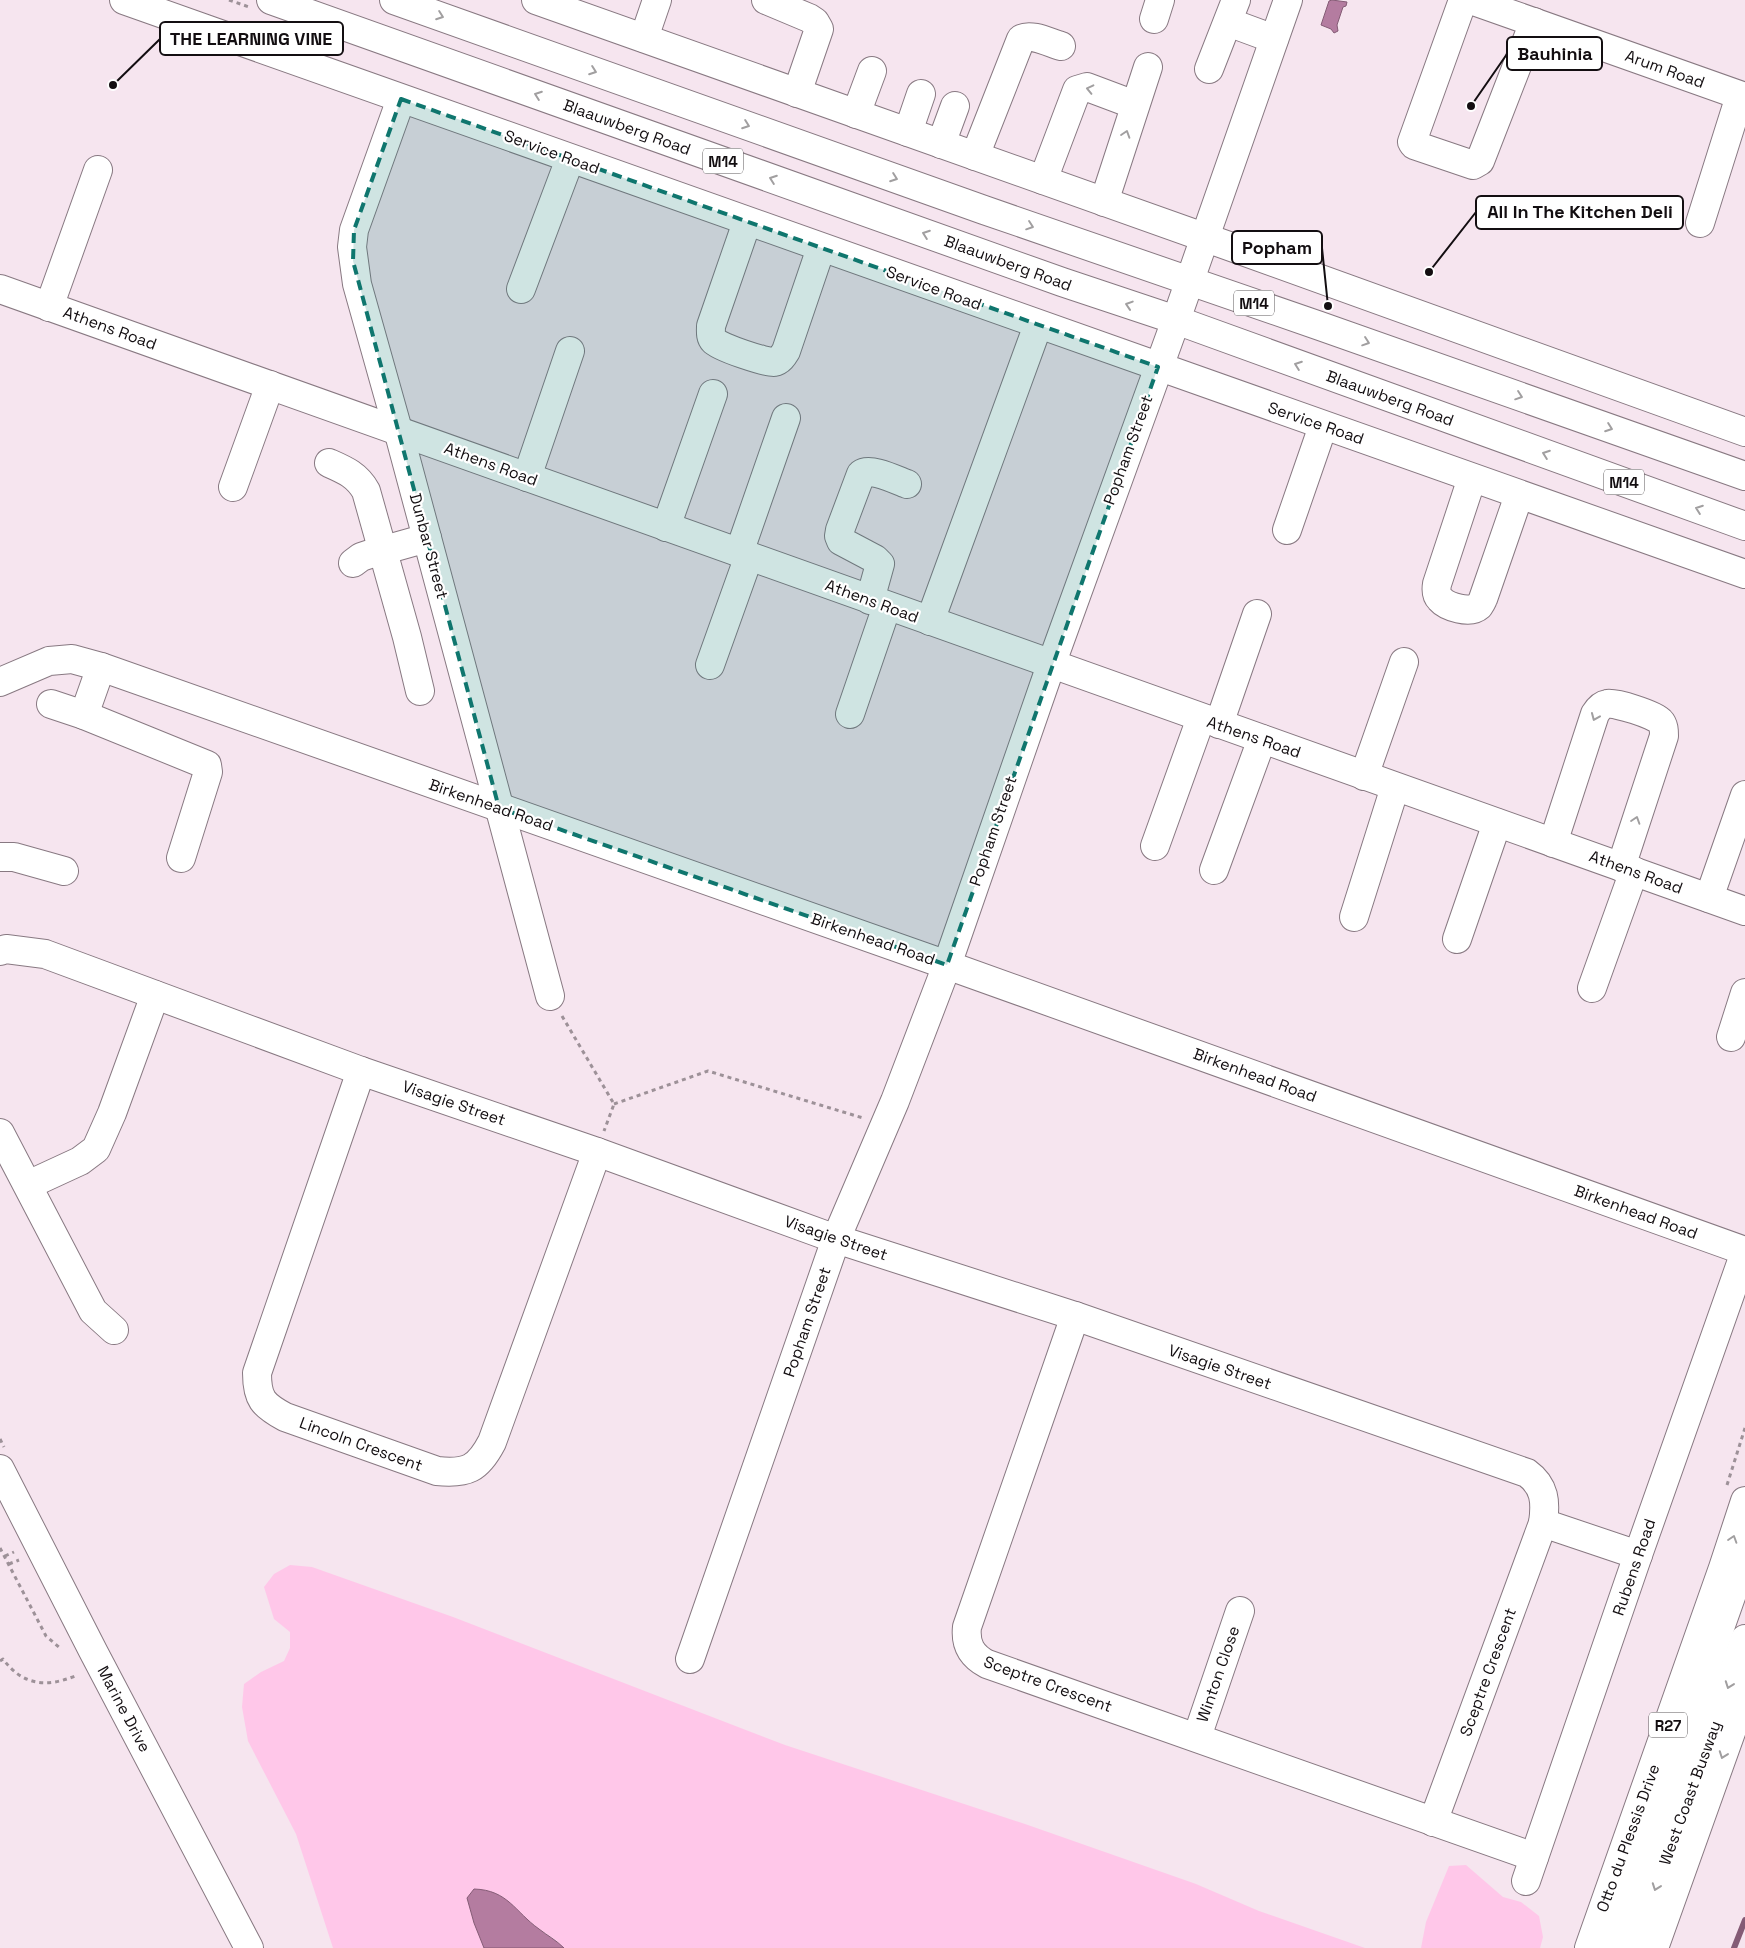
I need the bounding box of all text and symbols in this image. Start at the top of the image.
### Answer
one-way arrow [435,10,444,20]
callout: THE LEARNING VINE [160,22,343,55]
text: THE LEARNING VINE [170,27,332,50]
callout: Bauhinia [1507,37,1602,70]
text: Bauhinia [1517,42,1593,65]
street label: Arum Road [1622,45,1708,93]
one-way arrow [588,65,597,75]
one-way arrow [1085,85,1094,95]
one-way arrow [534,91,543,101]
street label: Blaauwberg Road [560,94,694,160]
one-way arrow [741,119,750,129]
street label: Service Road [501,125,603,179]
one-way arrow [1120,131,1130,139]
road number: M14 [703,148,743,174]
one-way arrow [889,172,898,182]
one-way arrow [769,175,778,185]
callout: All In The Kitchen Deli [1476,196,1683,229]
text: All In The Kitchen Deli [1487,200,1673,223]
one-way arrow [1025,220,1034,230]
one-way arrow [923,230,931,240]
street label: Blaauwberg Road [941,230,1075,296]
callout: Popham [1232,231,1322,264]
text: Popham [1242,236,1312,259]
street label: Service Road [883,261,985,315]
road number: M14 [1234,290,1274,316]
street label: Athens Road [60,301,160,355]
one-way arrow [1126,301,1134,311]
one-way arrow [1361,336,1370,346]
one-way arrow [1294,361,1303,371]
street label: Blaauwberg Road [1323,365,1457,431]
one-way arrow [1515,390,1523,400]
street label: Popham Street [1098,392,1158,508]
street label: Service Road [1265,397,1367,449]
one-way arrow [1604,422,1612,432]
street label: Athens Road [441,437,541,491]
one-way arrow [1543,450,1551,460]
road number: M14 [1604,470,1644,494]
street label: Dunbar Street [405,491,453,601]
one-way arrow [1695,505,1704,515]
street label: Athens Road [822,574,922,628]
street label: Athens Road [1204,711,1304,763]
one-way arrow [1591,712,1602,721]
street label: Popham Street [964,773,1022,889]
street label: Birkenhead Road [426,774,556,836]
one-way arrow [1630,817,1640,825]
street label: Athens Road [1586,845,1686,899]
street label: Birkenhead Road [808,908,938,970]
street label: Birkenhead Road [1190,1043,1320,1107]
street label: Visagie Street [400,1076,508,1130]
street label: Birkenhead Road [1571,1180,1701,1244]
street label: Visagie Street [782,1211,890,1265]
street label: Popham Street [778,1264,836,1380]
street label: Visagie Street [1166,1340,1274,1394]
street label: Lincoln Crescent [296,1412,426,1476]
street label: Rubens Road [1608,1516,1660,1618]
one-way arrow [1727,1535,1737,1544]
street label: Sceptre Crescent [1455,1605,1521,1739]
street label: Winton Close [1192,1623,1244,1725]
street label: Sceptre Crescent [981,1651,1115,1717]
street label: Marine Drive [92,1662,156,1756]
one-way arrow [1725,1680,1735,1689]
road number: R27 [1649,1712,1687,1738]
street label: West Coast Busway [1654,1718,1726,1868]
one-way arrow [1719,1751,1729,1759]
street label: Otto du Plessis Drive [1591,1761,1665,1915]
one-way arrow [1652,1882,1662,1891]

